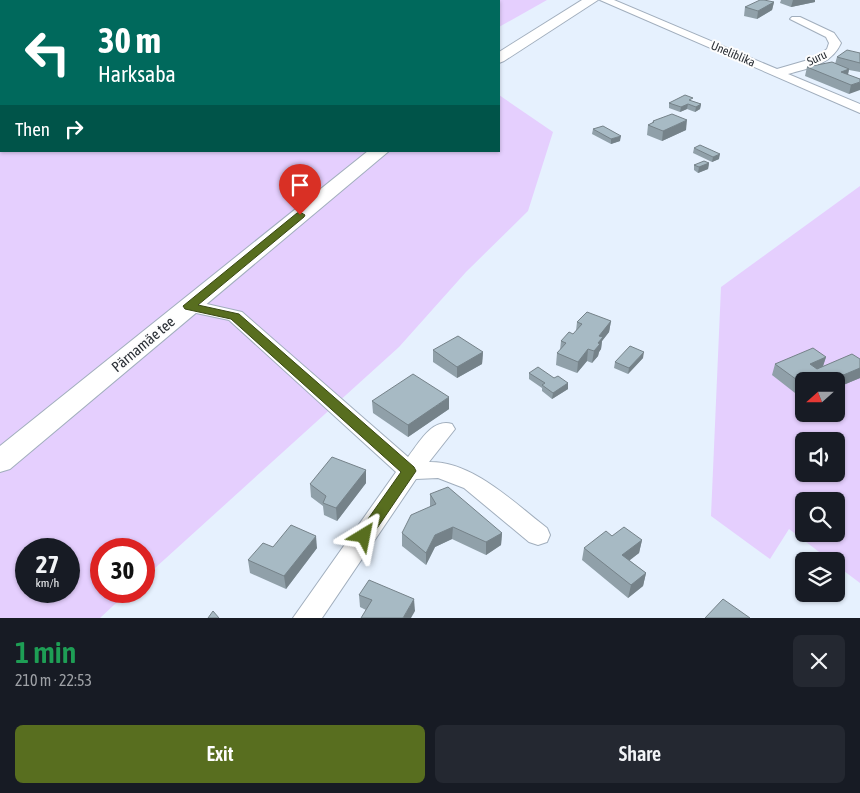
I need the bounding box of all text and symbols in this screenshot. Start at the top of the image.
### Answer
icon: left [15,20,80,85]
text: 30 m [98,20,161,60]
street label: Uneliblika [709,38,757,70]
street label: Suru [805,47,829,69]
text: Harksaba [98,61,176,87]
icon: right [60,115,88,143]
text: Then [15,118,50,140]
pin [279,164,321,215]
icon: arrive [286,171,314,199]
street label: Pärnamäe tee [108,313,178,375]
north arrow [795,372,845,422]
map controls [795,372,845,602]
button: sound [795,432,845,482]
button: search [795,492,845,542]
position arrow [337,509,389,561]
speed limit sign: 30 [90,538,155,603]
text: 27 [36,550,59,578]
button: layers [795,552,845,602]
text: km/h [36,576,59,590]
text: 1 min [15,635,76,669]
button: close [793,635,845,687]
text: 210 m · 22:53 [15,671,92,689]
button: Exit [15,725,425,783]
button: Share [435,725,845,783]

